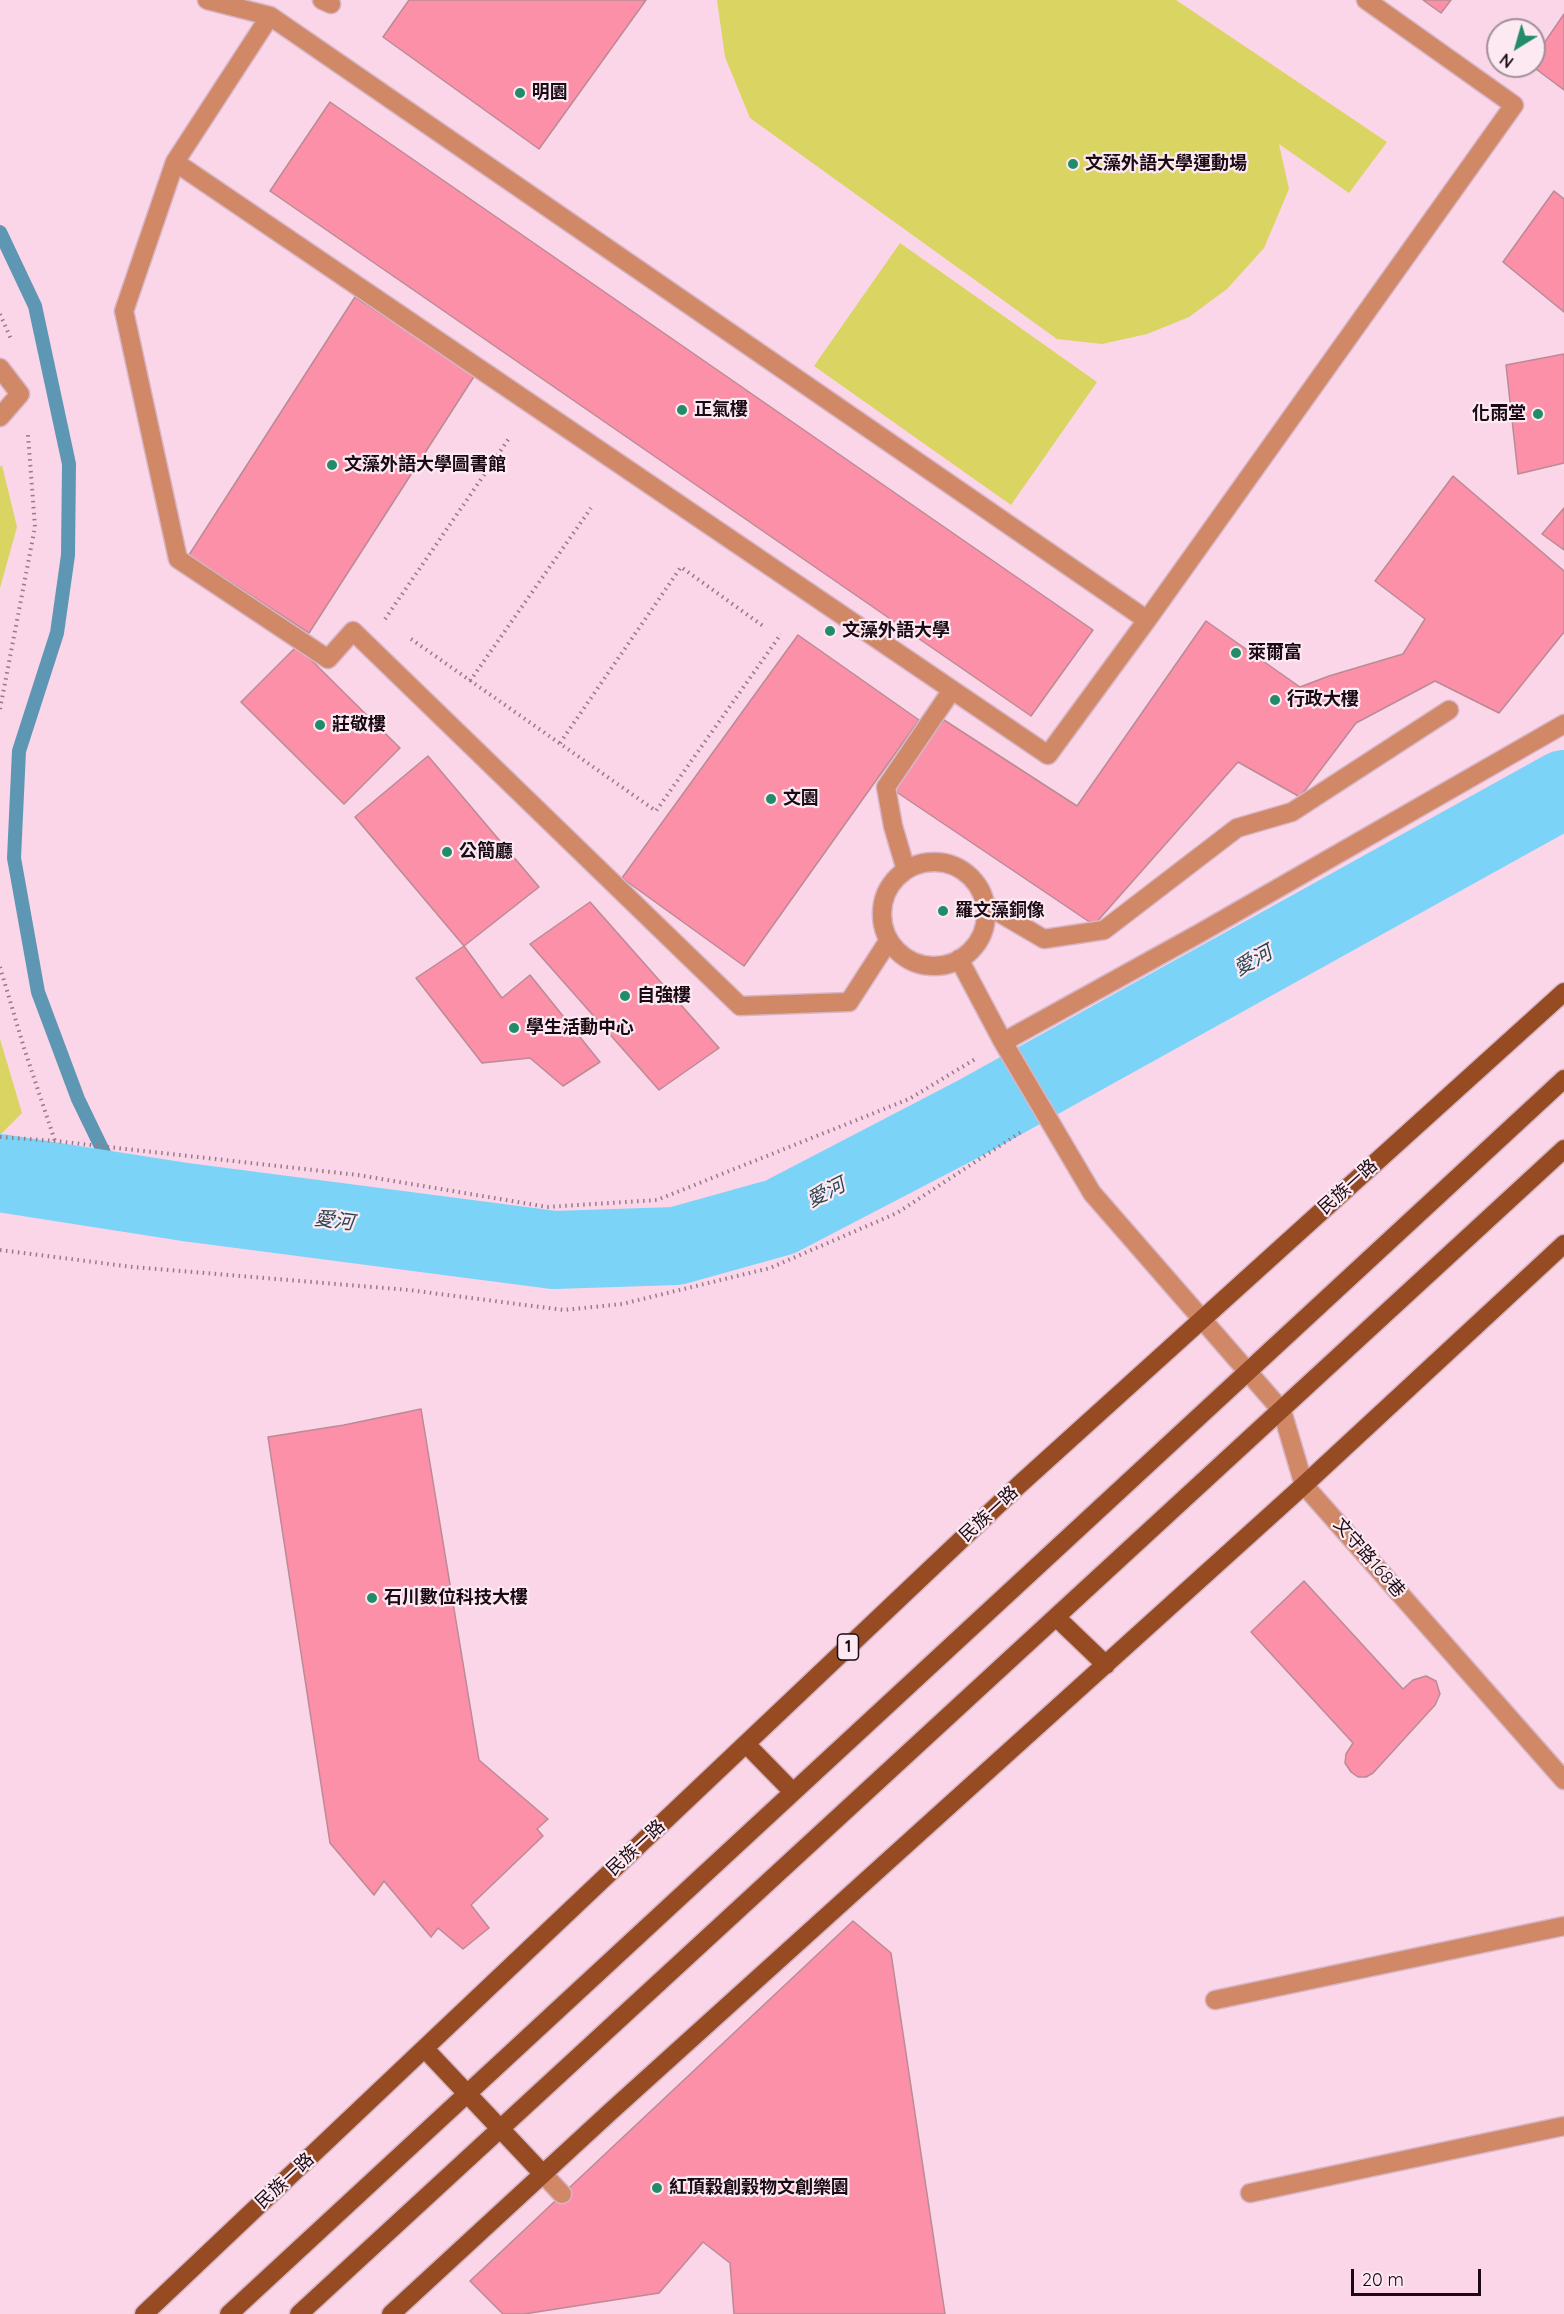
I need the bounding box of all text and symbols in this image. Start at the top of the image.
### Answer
north arrow [1486,18,1546,78]
text: N [1496,49,1517,72]
place label: 明園 [532,82,568,104]
marker: 明園 [513,86,527,100]
place label: 文藻外語大學運動場 [1085,153,1247,175]
marker: 文藻外語大學運動場 [1066,157,1080,171]
place label: 正氣樓 [694,399,748,421]
marker: 正氣樓 [675,403,689,417]
place label: 化雨堂 [1472,403,1526,425]
marker: 化雨堂 [1531,407,1545,421]
place label: 文藻外語大學圖書館 [344,454,506,476]
marker: 文藻外語大學圖書館 [325,458,339,472]
place label: 文藻外語大學 [842,620,950,642]
marker: 文藻外語大學 [823,624,837,638]
place label: 萊爾富 [1248,642,1302,664]
marker: 萊爾富 [1229,646,1243,660]
place label: 行政大樓 [1287,689,1359,711]
marker: 行政大樓 [1268,693,1282,707]
place label: 莊敬樓 [332,714,386,736]
marker: 莊敬樓 [313,718,327,732]
place label: 文園 [783,788,819,810]
marker: 文園 [764,792,778,806]
place label: 公簡廳 [459,841,513,863]
marker: 公簡廳 [440,845,454,859]
place label: 羅文藻銅像 [955,900,1045,922]
marker: 羅文藻銅像 [936,904,950,918]
water label: 愛河 [1230,941,1276,981]
place label: 自強樓 [637,985,691,1007]
marker: 自強樓 [618,989,632,1003]
place label: 學生活動中心 [526,1017,634,1039]
marker: 學生活動中心 [507,1021,521,1035]
street label: 民族一路 [1314,1155,1382,1219]
water label: 愛河 [803,1173,849,1213]
water label: 愛河 [313,1207,355,1235]
street label: 民族一路 [955,1482,1023,1546]
street label: 文守路168巷 [1329,1514,1409,1602]
place label: 石川數位科技大樓 [384,1587,528,1609]
marker: 石川數位科技大樓 [365,1591,379,1605]
road number: 1 [838,1634,858,1660]
street label: 民族一路 [602,1816,670,1880]
street label: 民族一路 [251,2149,319,2213]
place label: 紅頂穀創穀物文創樂園 [669,2177,849,2199]
marker: 紅頂穀創穀物文創樂園 [650,2181,664,2195]
scale bar [1354,2257,1484,2295]
text: 20 m [1362,2268,1404,2291]

